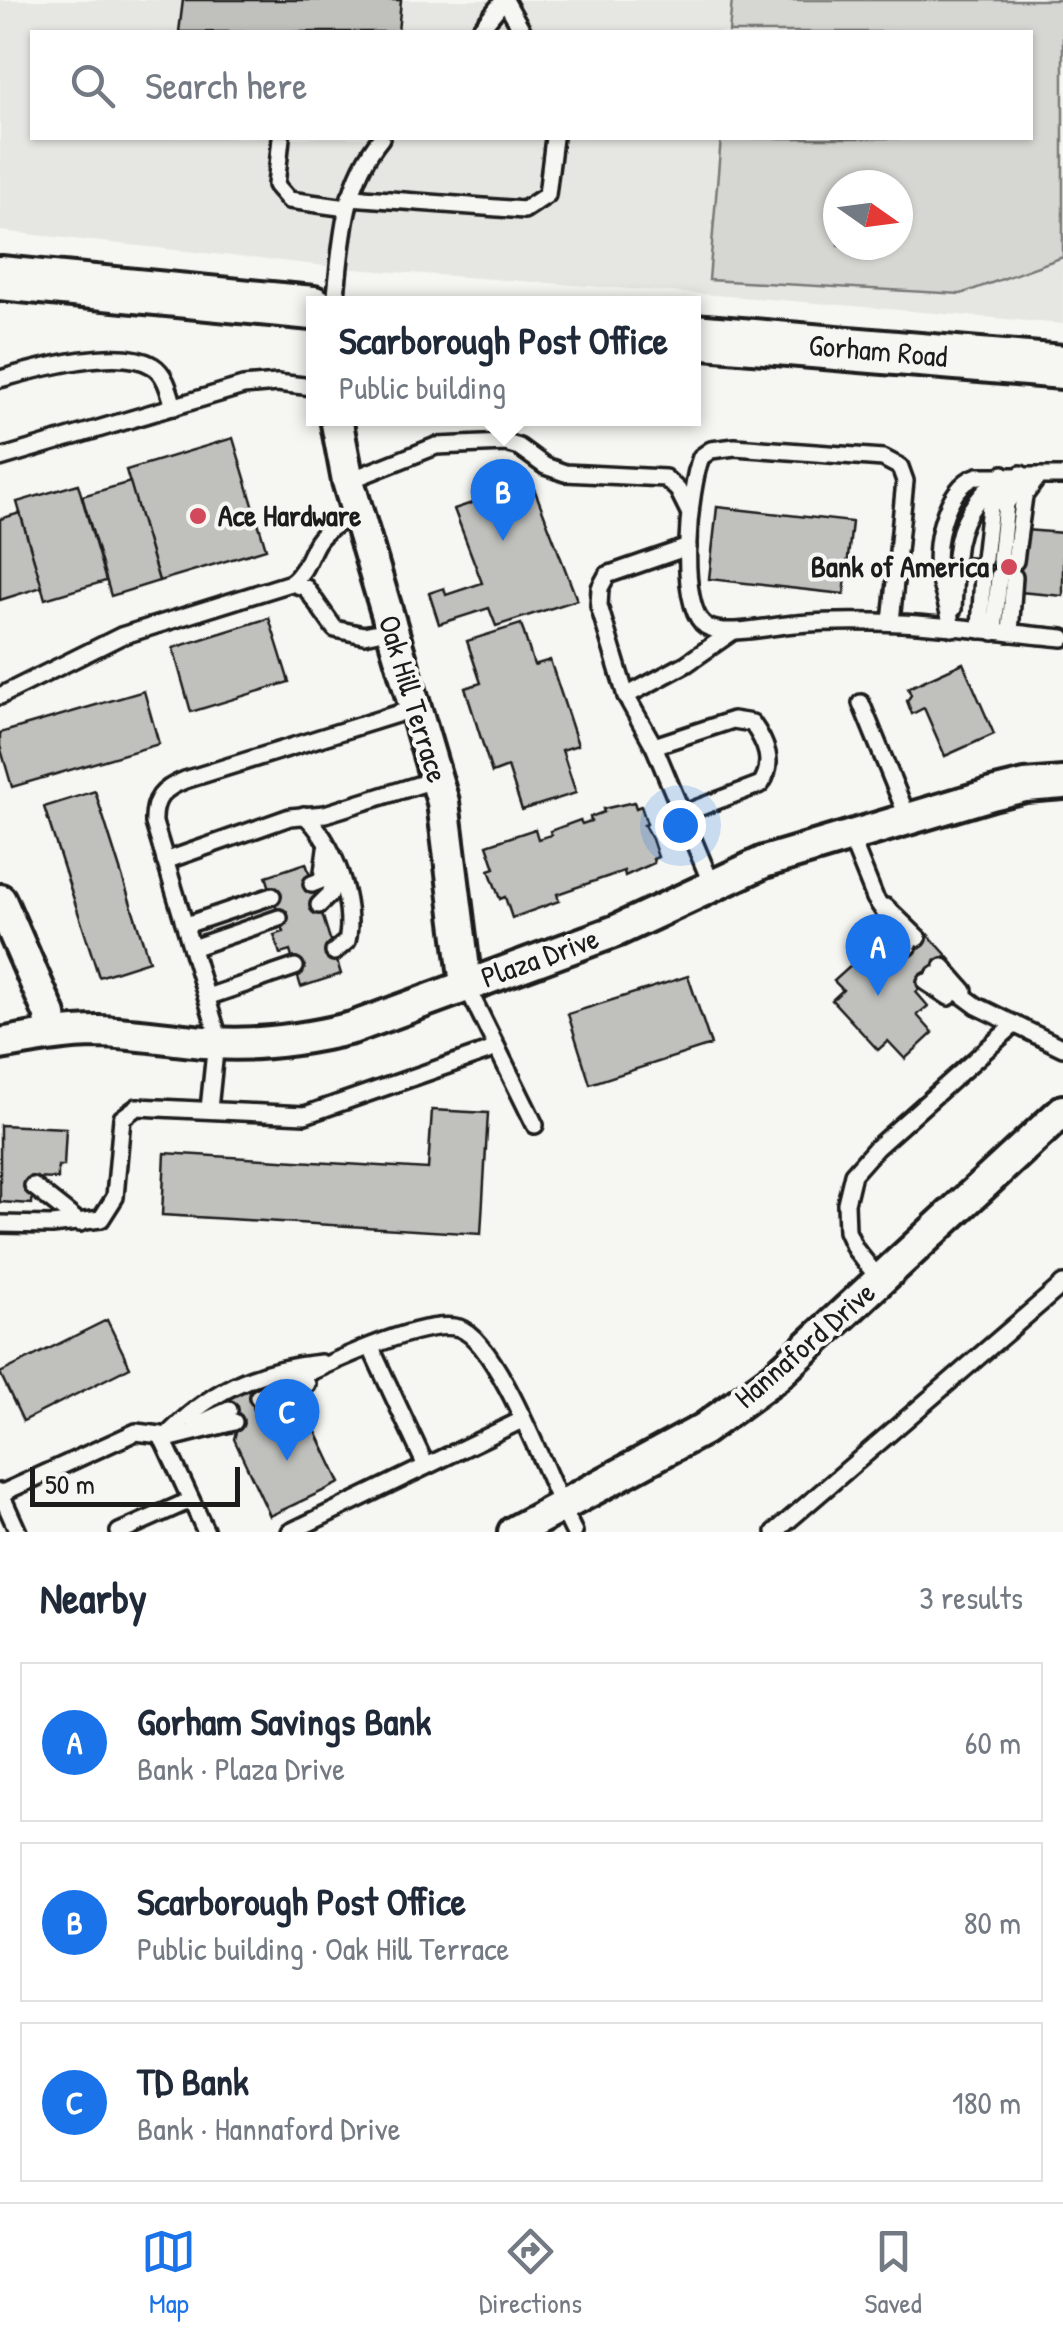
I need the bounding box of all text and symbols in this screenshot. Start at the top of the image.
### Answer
search box [30,30,1033,140]
icon: search [65,58,120,113]
text: Search here [145,59,307,111]
north arrow [823,170,913,260]
popup [306,296,701,426]
text: Scarborough Post Office [339,314,668,366]
street label: Gorham Road [807,324,949,376]
text: Public building [339,366,506,409]
pin: B [470,458,536,541]
place label: Ace Hardware [218,495,361,535]
marker: Ace Hardware [187,505,209,527]
place label: Bank of America [811,546,989,586]
marker: Bank of America [998,556,1020,578]
street label: Oak Hill Terrace [370,610,458,787]
your location [655,800,706,851]
pin: A [846,914,910,996]
street label: Plaza Drive [475,917,604,997]
street label: Hannaford Drive [726,1272,883,1416]
pin: C [254,1378,320,1461]
scale bar [30,1462,240,1506]
text: 50 m [45,1465,95,1503]
text: Nearby [40,1569,147,1626]
text: 3 results [919,1576,1023,1619]
text: Gorham Savings Bank [137,1695,431,1747]
text: A [67,1721,82,1764]
text: 60 m [965,1721,1021,1764]
text: Bank · Plaza Drive [137,1747,345,1790]
text: Scarborough Post Office [137,1875,466,1927]
text: B [66,1901,83,1944]
text: 80 m [964,1901,1021,1944]
text: Public building · Oak Hill Terrace [137,1927,509,1970]
text: TD Bank [137,2055,249,2107]
text: C [66,2081,83,2124]
text: 180 m [952,2081,1021,2124]
text: Bank · Hannaford Drive [137,2107,400,2150]
tab: Map [141,2224,196,2322]
tab: Directions [479,2224,582,2322]
tab: Saved [865,2224,922,2322]

